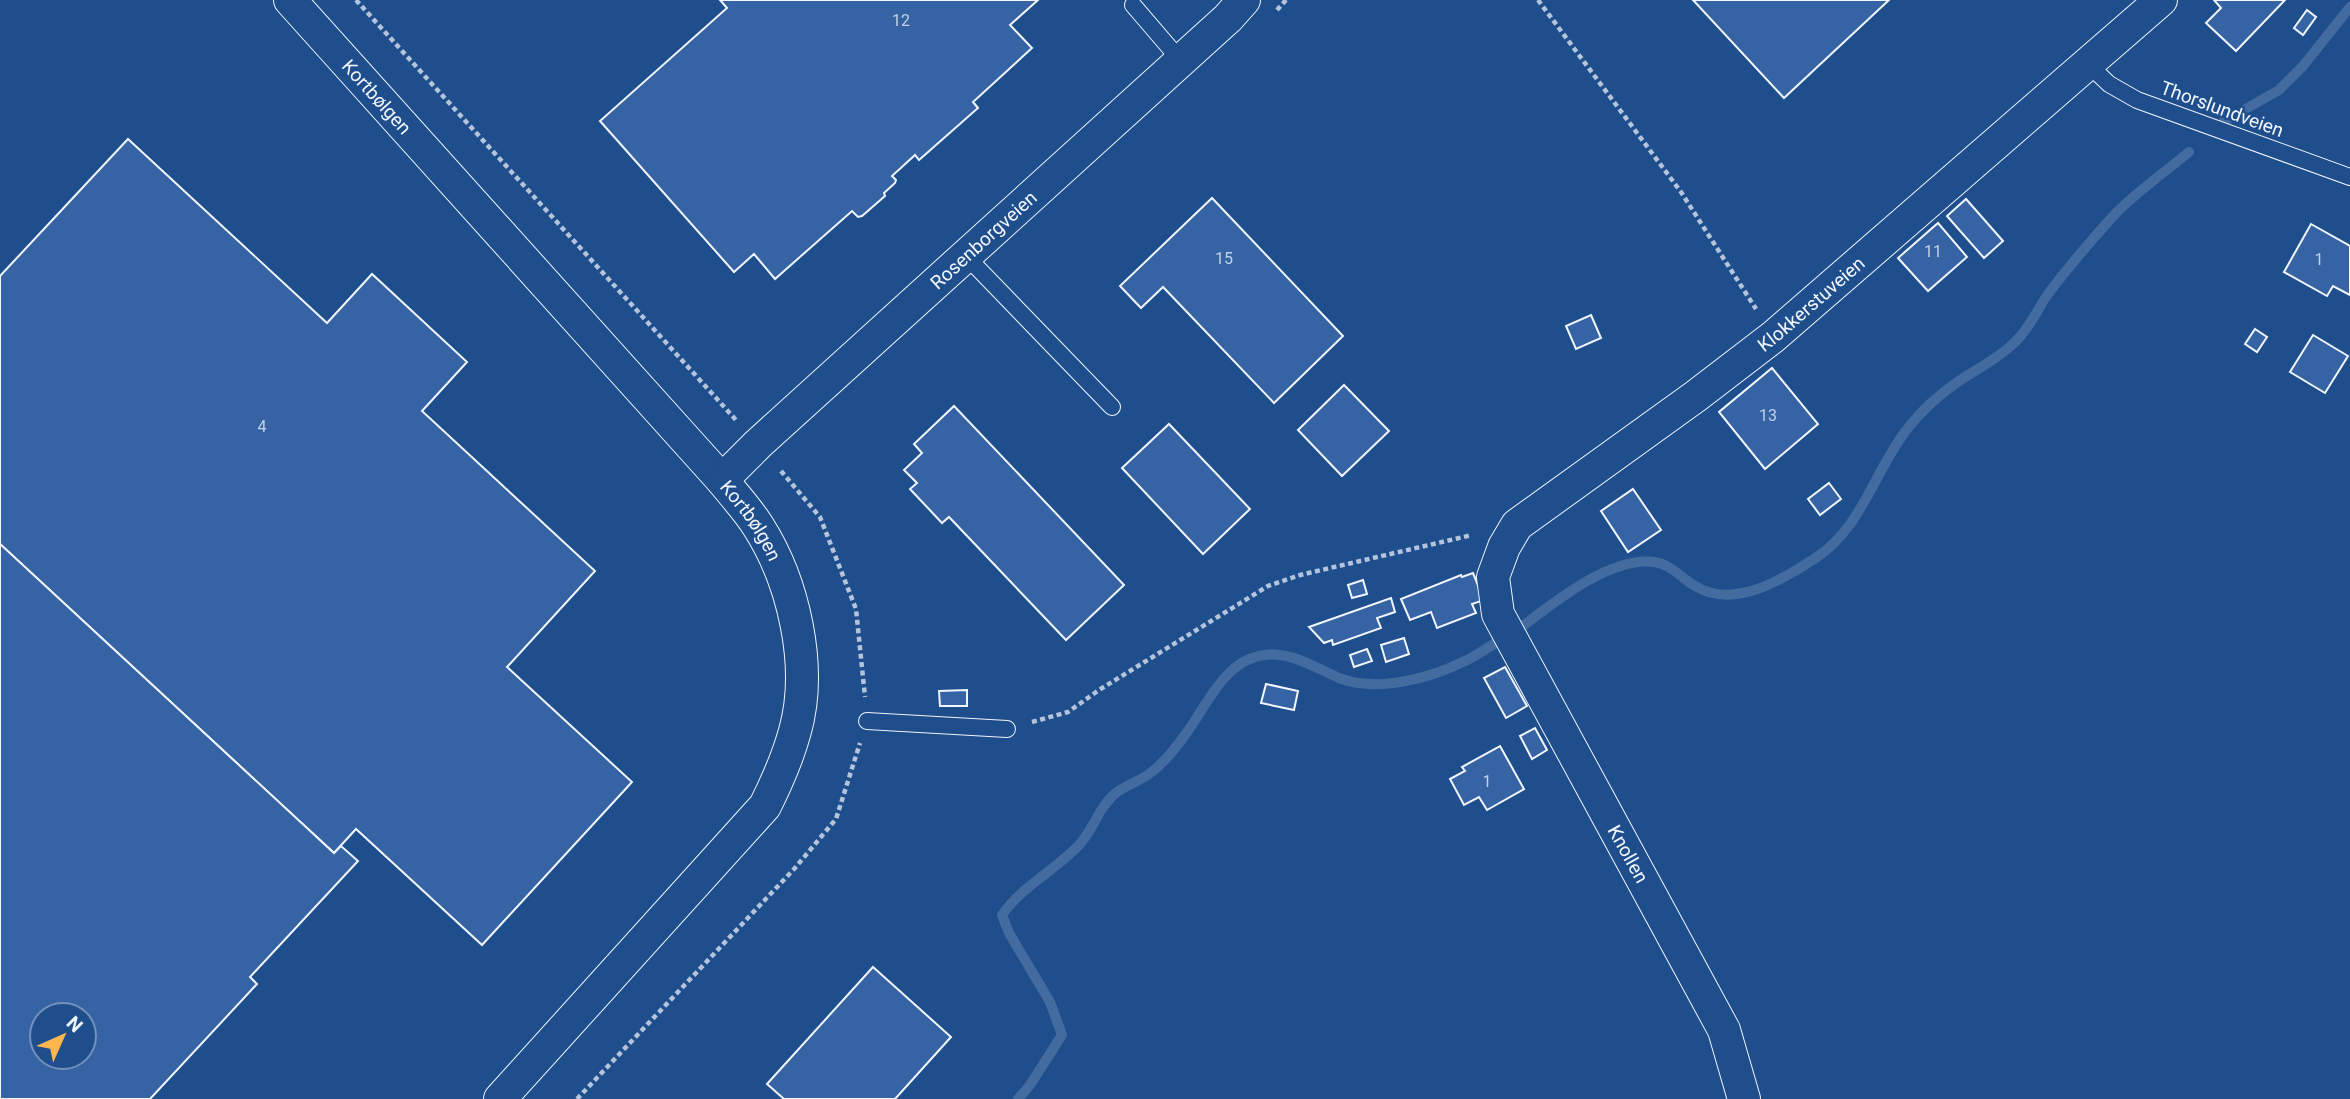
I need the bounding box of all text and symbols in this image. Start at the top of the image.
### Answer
house number: 12 [892,11,910,30]
street label: Kortbølgen [337,54,417,139]
street label: Thorslundveien [2157,76,2287,142]
street label: Rosenborgveien [925,186,1041,294]
house number: 11 [1924,242,1942,261]
house number: 15 [1215,249,1233,268]
house number: 1 [2315,250,2324,269]
street label: Klokkerstuveien [1753,251,1869,356]
house number: 13 [1759,406,1777,425]
house number: 4 [258,417,267,436]
street label: Kortbølgen [715,475,787,564]
house number: 1 [1483,772,1492,791]
street label: Knollen [1603,821,1653,887]
north arrow [28,1001,98,1071]
text: N [62,1011,88,1037]

